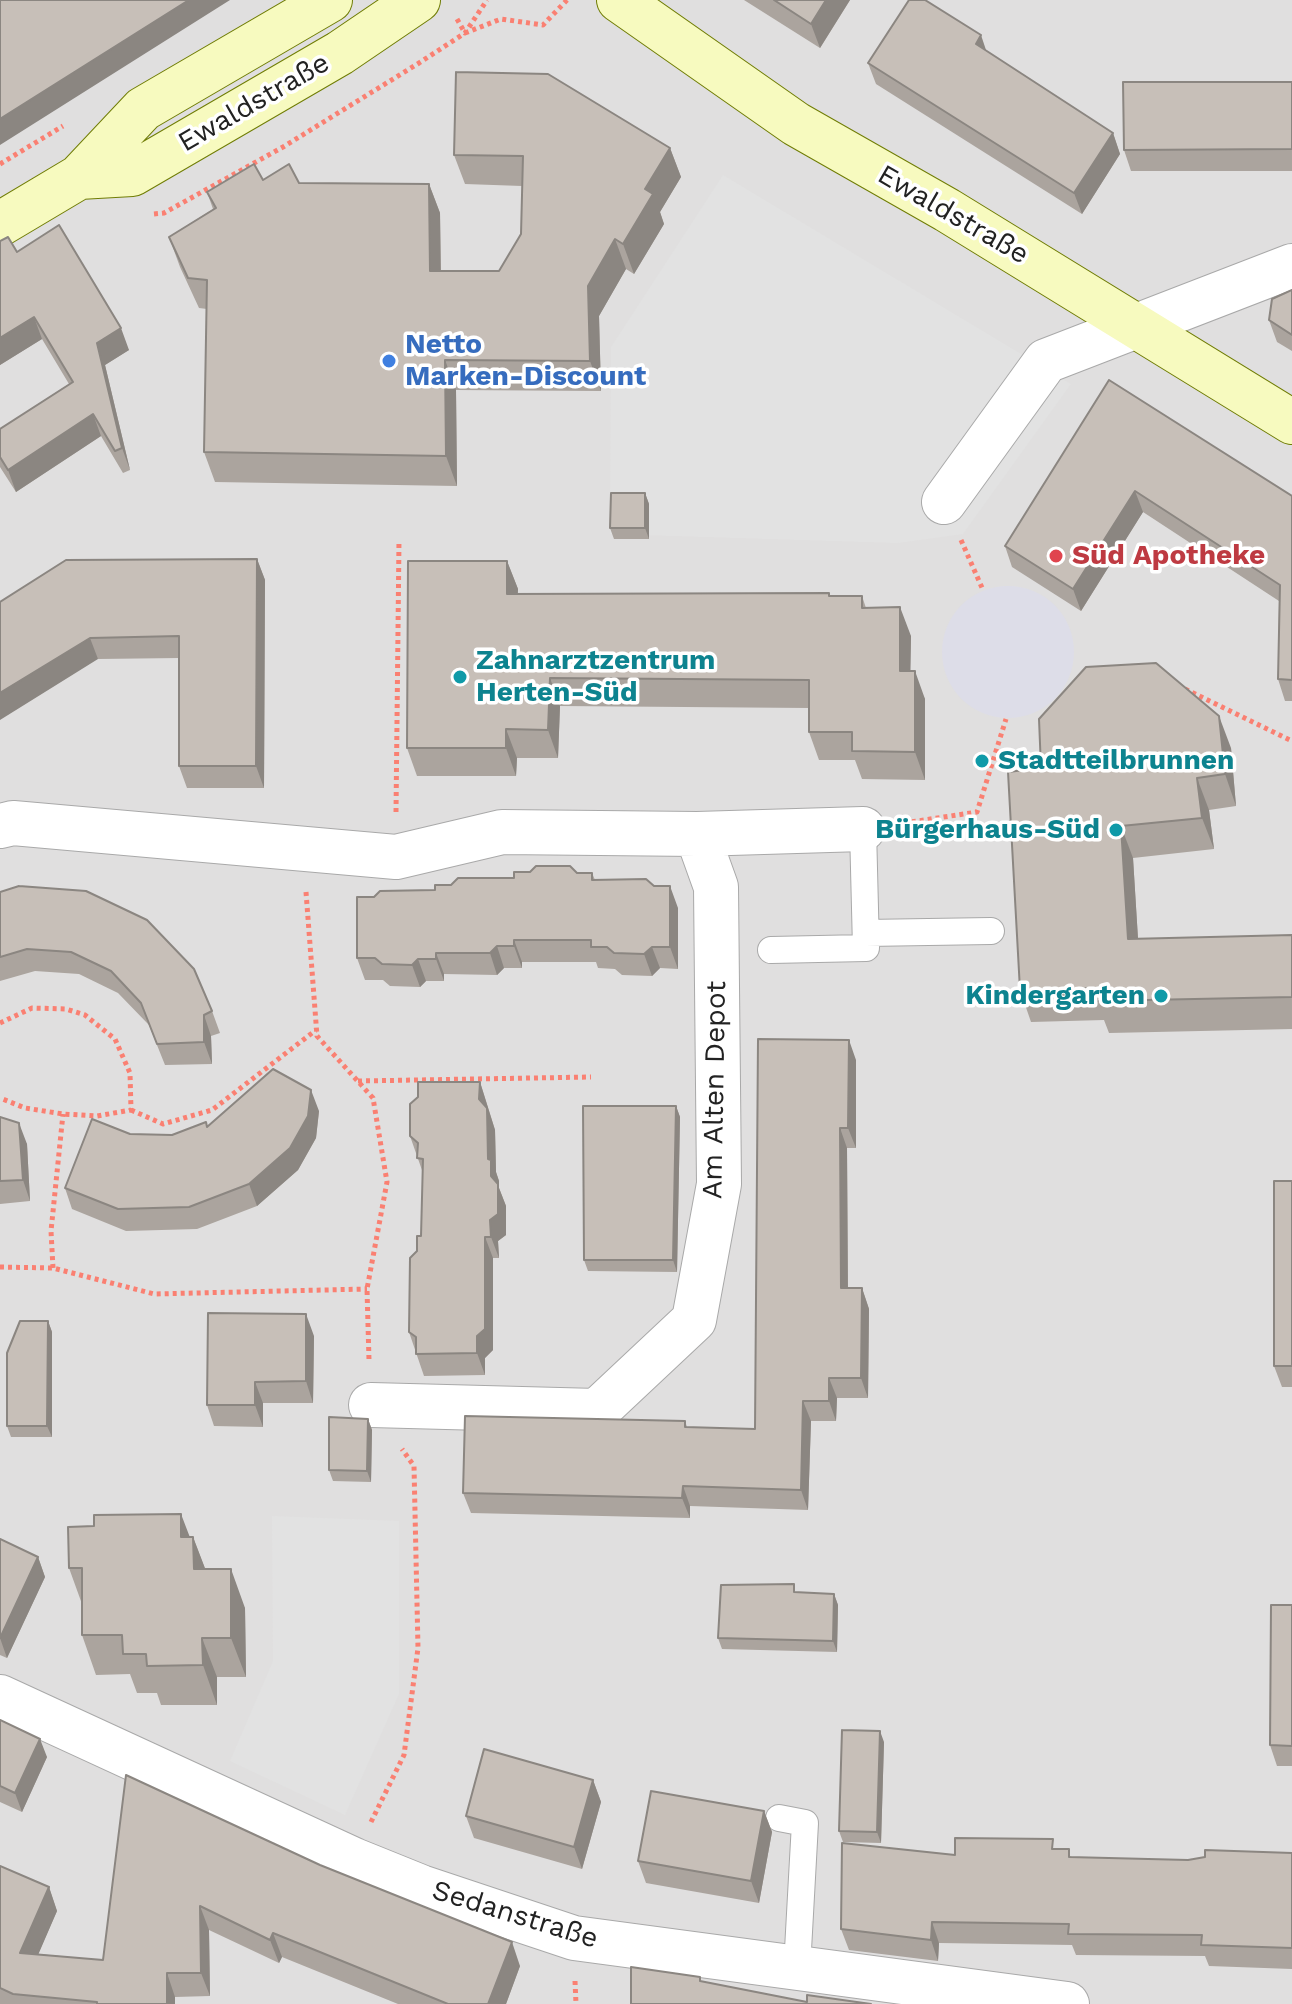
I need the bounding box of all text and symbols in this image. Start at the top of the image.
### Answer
street label: Ewaldstraße [172,46,336,160]
street label: Ewaldstraße [871,158,1035,272]
place label: Netto Marken-Discount [405,328,646,394]
marker: Netto Marken-Discount [380,352,398,370]
place label: Süd Apotheke [1072,539,1265,573]
marker: Süd Apotheke [1047,547,1065,565]
place label: Zahnarztzentrum Herten-Süd [476,644,715,710]
marker: Zahnarztzentrum Herten-Süd [451,668,469,686]
place label: Stadtteilbrunnen [998,744,1234,778]
marker: Stadtteilbrunnen [973,752,991,770]
place label: Bürgerhaus-Süd [875,813,1100,847]
marker: Bürgerhaus-Süd [1107,821,1125,839]
place label: Kindergarten [965,979,1145,1013]
street label: Am Alten Depot [696,981,734,1199]
marker: Kindergarten [1152,987,1170,1005]
street label: Sedanstraße [428,1874,602,1956]

